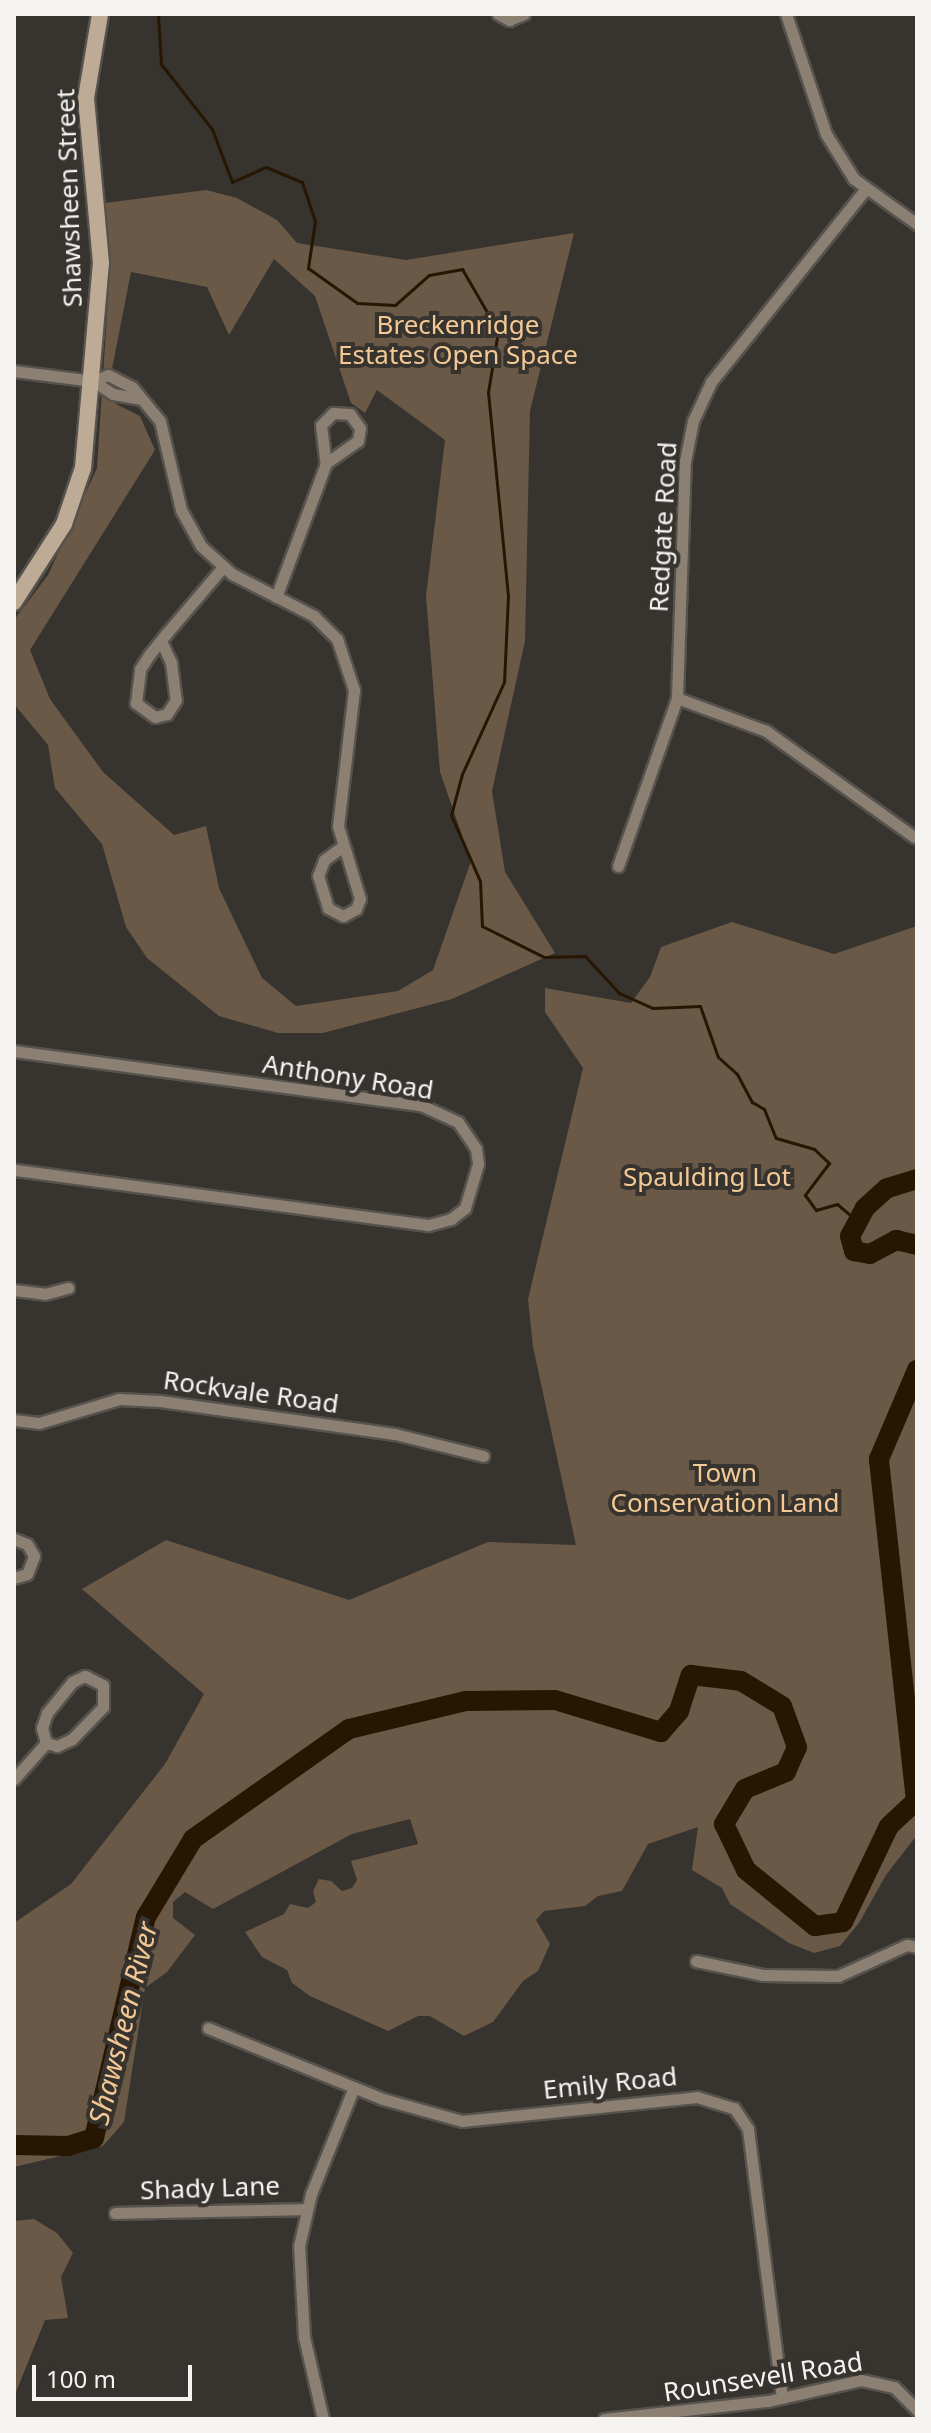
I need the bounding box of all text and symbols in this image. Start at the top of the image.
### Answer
street label: Shawsheen Street [50,88,88,308]
park label: Breckenridge Estates Open Space [338,309,578,370]
street label: Redgate Road [643,441,683,613]
street label: Anthony Road [260,1048,436,1106]
park label: Spaulding Lot [623,1161,791,1193]
street label: Rockvale Road [161,1364,341,1420]
park label: Town Conservation Land [611,1457,839,1518]
water label: Shawsheen River [81,1918,163,2128]
street label: Emily Road [541,2060,679,2106]
street label: Shady Lane [140,2170,280,2206]
street label: Rounsevell Road [661,2346,865,2408]
scale bar [36,2349,196,2399]
text: 100 m [46,2362,116,2395]

